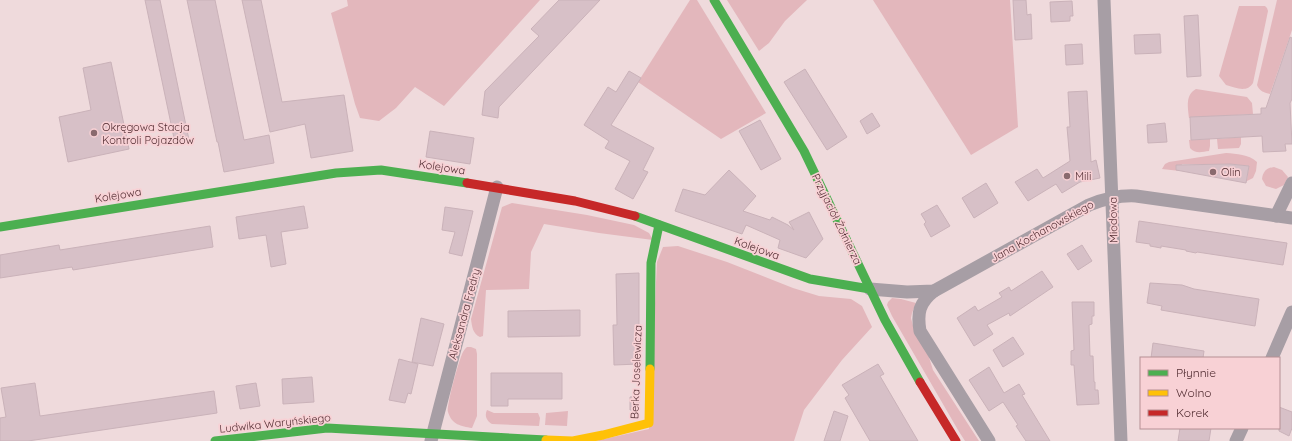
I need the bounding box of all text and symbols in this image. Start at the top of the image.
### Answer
place label: Okręgowa Stacja Kontroli Pojazdów [102,120,194,147]
marker: Okręgowa Stacja Kontroli Pojazdów [89,128,99,138]
street label: Kolejowa [418,156,466,178]
place label: Olin [1221,165,1241,179]
marker: Olin [1208,167,1218,177]
place label: Mili [1075,169,1091,183]
street label: Przyjaciół Żołnierza [809,171,865,267]
marker: Mili [1062,171,1072,181]
street label: Kolejowa [94,184,142,206]
street label: Jana Kochanowskiego [988,197,1096,265]
street label: Miodowa [1106,197,1120,243]
street label: Kolejowa [732,233,782,263]
street label: Aleksandra Fredry [445,267,483,361]
street label: Berka Joselewicza [627,325,645,419]
legend [1140,357,1280,429]
text: Płynnie [1176,365,1216,380]
text: Wolno [1176,385,1212,400]
text: Korek [1176,405,1209,420]
street label: Ludwika Waryńskiego [219,410,332,436]

